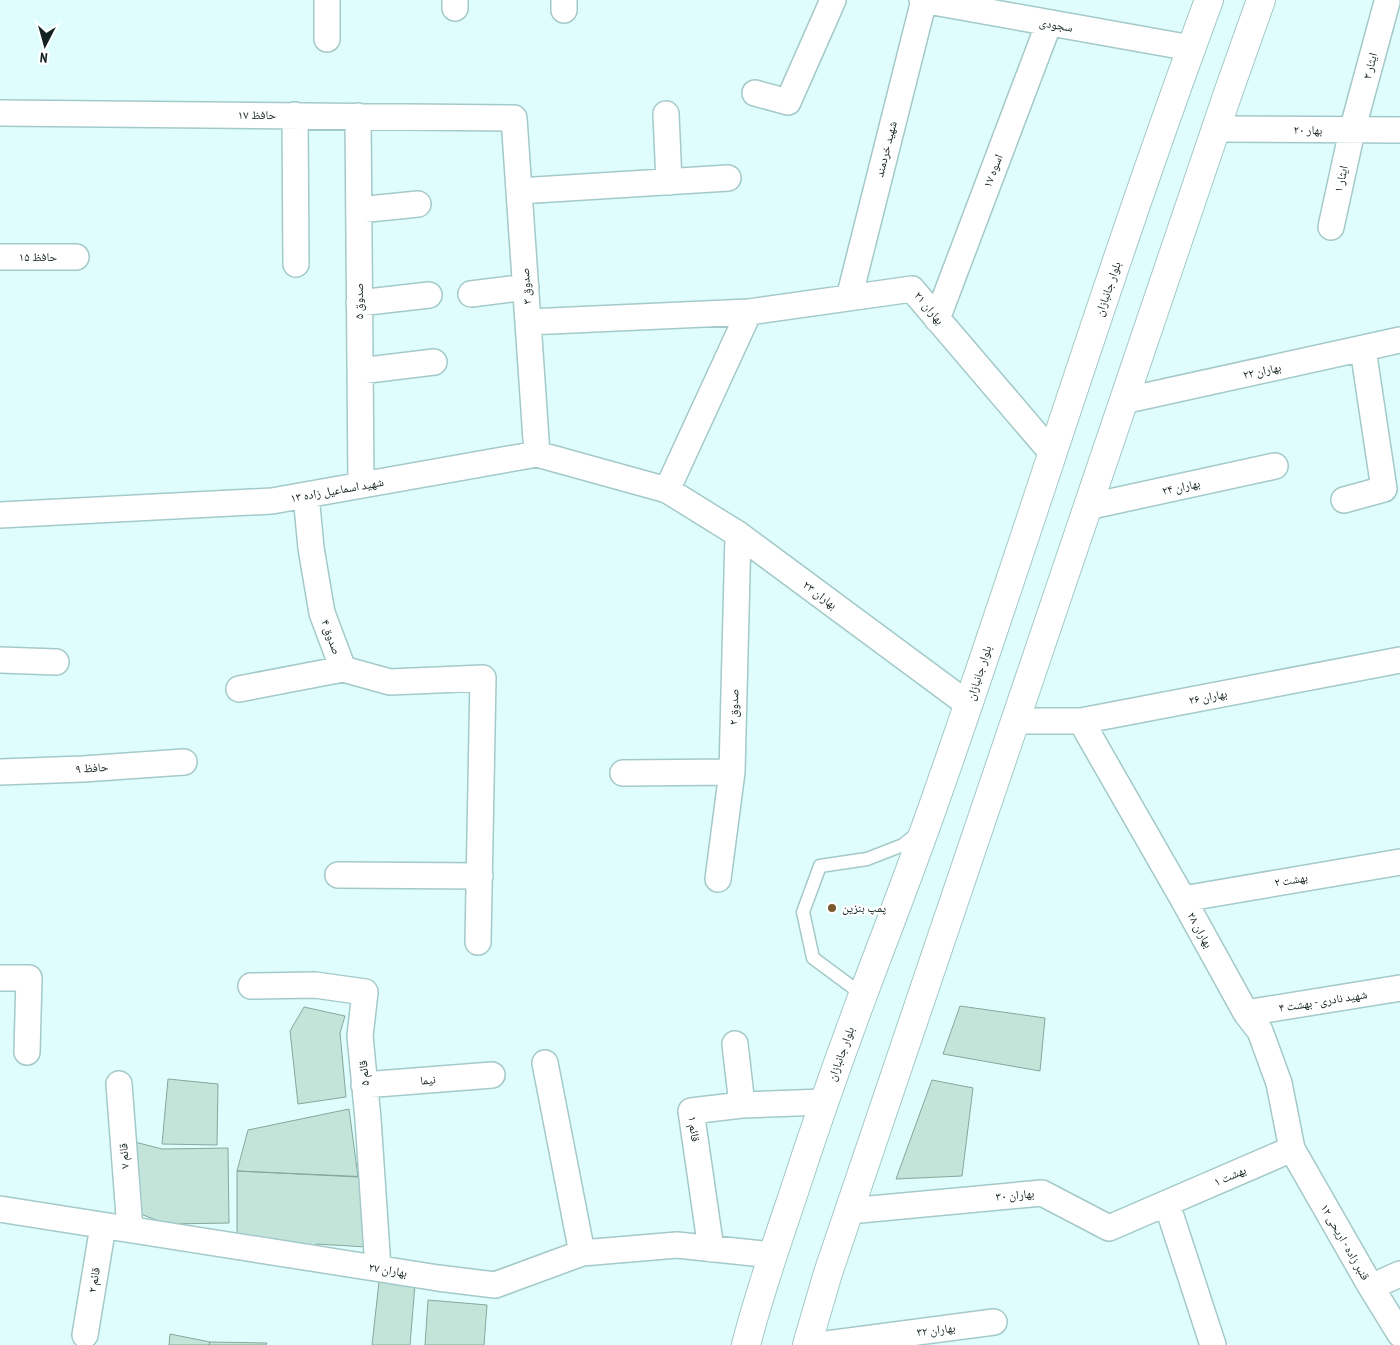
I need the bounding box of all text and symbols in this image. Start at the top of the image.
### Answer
street label: سجودی [1038,14,1074,35]
north arrow [20,20,70,70]
text: N [39,49,48,67]
street label: ایثار ۲ [1359,51,1380,81]
street label: حافظ ۱۷ [238,107,277,122]
street label: شهید خردمند [871,119,900,178]
street label: بهار ۲۰ [1293,122,1323,138]
street label: اسوه ۱۷ [979,152,1006,190]
street label: ایثار ۱ [1330,164,1351,194]
street label: حافظ ۱۵ [19,249,58,264]
street label: بلوار جانبازان [1091,259,1124,318]
street label: صدوق ۳ [517,267,534,305]
street label: صدوق ۵ [351,283,366,319]
street label: بهاران ۲۱ [911,288,948,328]
street label: بهاران ۲۲ [1241,359,1282,382]
street label: شهید اسماعیل زاده ۱۳ [289,474,385,505]
street label: بهاران ۲۴ [1160,475,1201,498]
street label: بهاران ۲۳ [800,577,840,613]
street label: صدوق ۴ [318,617,345,657]
street label: بلوار جانبازان [963,643,995,702]
street label: بهاران ۲۶ [1187,685,1228,708]
street label: صدوق ۲ [725,689,742,725]
street label: حافظ ۹ [75,759,109,776]
street label: بهشت ۲ [1273,869,1309,890]
place label: پمپ بنزین [842,900,887,915]
marker: پمپ بنزین [826,902,838,914]
street label: بهاران ۲۸ [1184,909,1216,951]
street label: شهید نادری - بهشت ۴ [1277,986,1369,1015]
street label: بلوار جانبازان [824,1025,858,1083]
street label: قائم ۵ [355,1060,373,1086]
street label: نیما [420,1071,436,1088]
street label: قائم ۱ [684,1115,704,1143]
street label: قائم ۷ [115,1143,133,1169]
street label: بهشت ۱ [1211,1162,1248,1190]
street label: بهاران ۳۰ [995,1185,1035,1204]
street label: قنبر زاده - اریحی ۱۲ [1317,1201,1373,1283]
street label: بهاران ۲۷ [368,1259,408,1280]
street label: قائم ۲ [84,1266,104,1294]
street label: بهاران ۳۲ [916,1320,956,1340]

